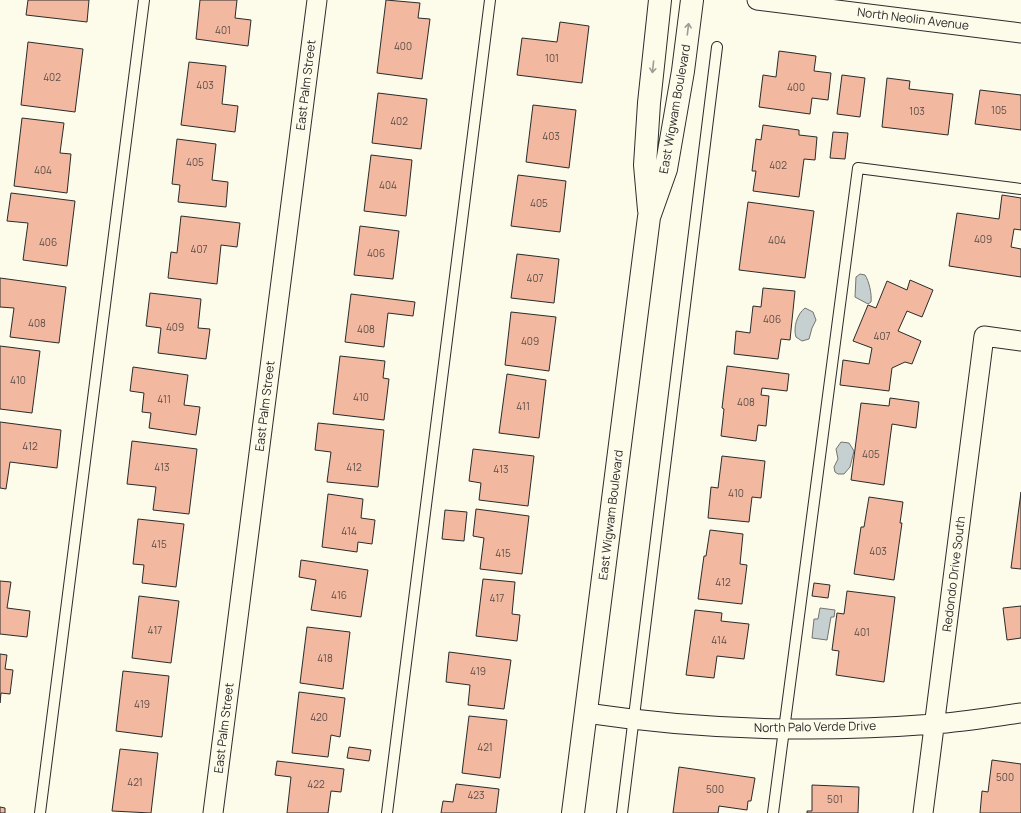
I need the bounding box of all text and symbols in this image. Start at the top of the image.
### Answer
street label: North Neolin Avenue [856,3,970,34]
house number: 401 [215,23,231,37]
one-way arrow [685,23,692,36]
street label: East Palm Street [292,38,320,131]
house number: 400 [394,39,412,53]
street label: East Wigwam Boulevard [655,43,694,175]
house number: 101 [545,51,559,65]
one-way arrow [649,60,656,73]
house number: 402 [43,70,61,84]
house number: 403 [196,78,214,92]
house number: 400 [787,80,805,94]
house number: 105 [991,103,1007,117]
house number: 103 [909,104,925,118]
house number: 402 [390,114,408,128]
house number: 403 [542,129,560,143]
house number: 405 [186,155,204,169]
house number: 402 [769,158,787,172]
house number: 404 [34,163,52,177]
house number: 404 [379,178,397,192]
house number: 405 [530,196,548,210]
house number: 409 [974,232,992,246]
house number: 404 [768,233,786,247]
house number: 406 [39,235,57,249]
house number: 407 [190,242,208,256]
house number: 406 [367,246,385,260]
house number: 407 [526,271,544,285]
house number: 406 [763,312,781,326]
house number: 408 [28,316,46,330]
house number: 409 [166,320,184,334]
house number: 408 [357,322,375,336]
house number: 407 [873,329,891,343]
house number: 409 [521,334,539,348]
street label: East Palm Street [251,359,279,452]
house number: 410 [10,373,26,387]
house number: 410 [353,390,369,404]
house number: 411 [157,392,171,406]
house number: 408 [737,395,755,409]
house number: 411 [516,399,530,413]
house number: 412 [22,439,38,453]
house number: 405 [862,447,880,461]
street label: East Wigwam Boulevard [594,449,627,581]
house number: 413 [154,460,170,474]
house number: 412 [346,460,362,474]
house number: 413 [493,462,509,476]
house number: 410 [728,486,744,500]
street label: Redondo Drive South [938,515,969,633]
house number: 414 [341,524,357,538]
house number: 415 [151,537,167,551]
house number: 403 [869,544,887,558]
house number: 415 [495,546,511,560]
house number: 412 [715,575,731,589]
house number: 416 [331,588,347,602]
house number: 417 [490,591,504,605]
house number: 417 [148,623,162,637]
house number: 401 [854,625,870,639]
house number: 414 [711,633,727,647]
house number: 418 [317,651,333,665]
house number: 419 [470,664,486,678]
street label: East Palm Street [210,681,238,774]
house number: 419 [134,697,150,711]
house number: 420 [310,710,328,724]
street label: North Palo Verde Drive [754,717,876,736]
house number: 421 [477,740,493,754]
house number: 500 [996,770,1014,784]
house number: 421 [127,775,143,789]
house number: 422 [307,777,325,791]
house number: 500 [706,782,724,796]
house number: 423 [467,788,485,802]
house number: 501 [827,792,843,806]

